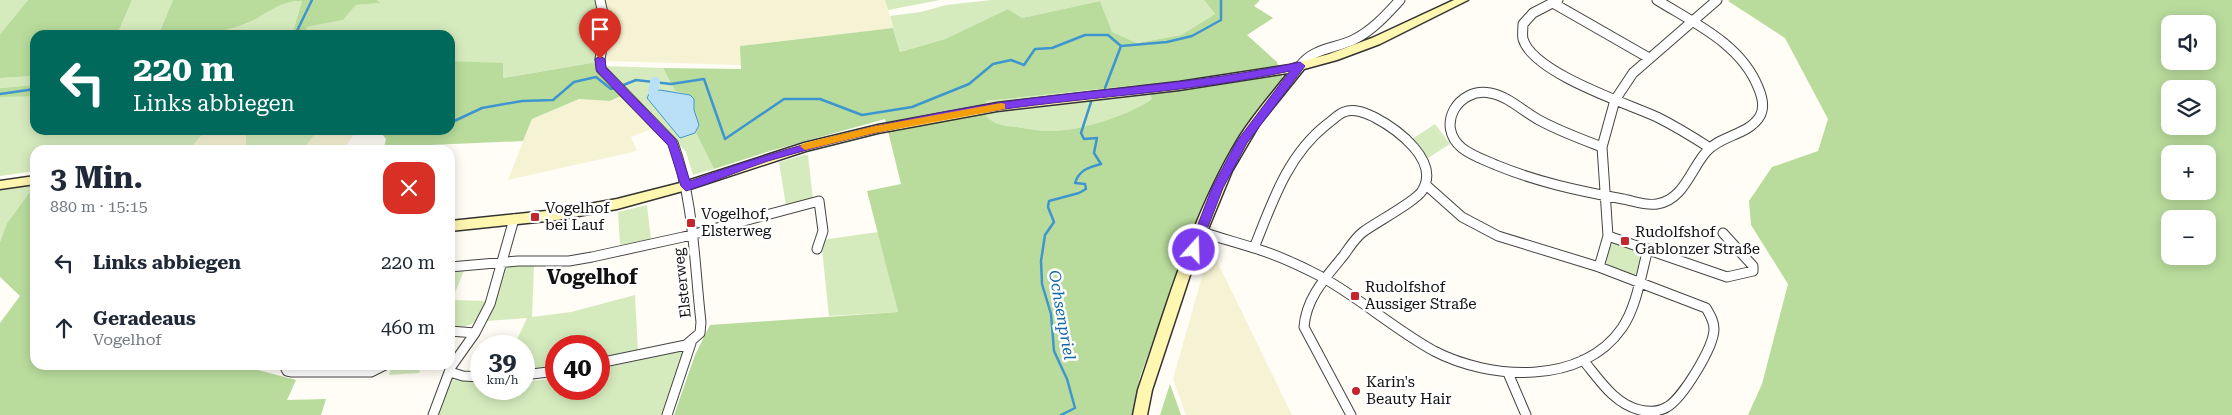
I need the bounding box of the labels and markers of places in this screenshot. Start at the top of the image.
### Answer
pin [579,8,621,59]
place label: Vogelhof bei Lauf [545,199,610,234]
place label: Vogelhof, Elsterweg [701,205,772,240]
marker: Vogelhof bei Lauf [529,211,541,223]
marker: Vogelhof, Elsterweg [685,217,697,229]
place label: Rudolfshof Gablonzer Straße [1635,223,1760,258]
marker: Rudolfshof Gablonzer Straße [1619,235,1631,247]
place label: Rudolfshof Aussiger Straße [1365,278,1477,313]
marker: Rudolfshof Aussiger Straße [1349,290,1361,302]
place label: Karin's Beauty Hair [1366,373,1452,408]
marker: Karin's Beauty Hair [1350,385,1362,397]

